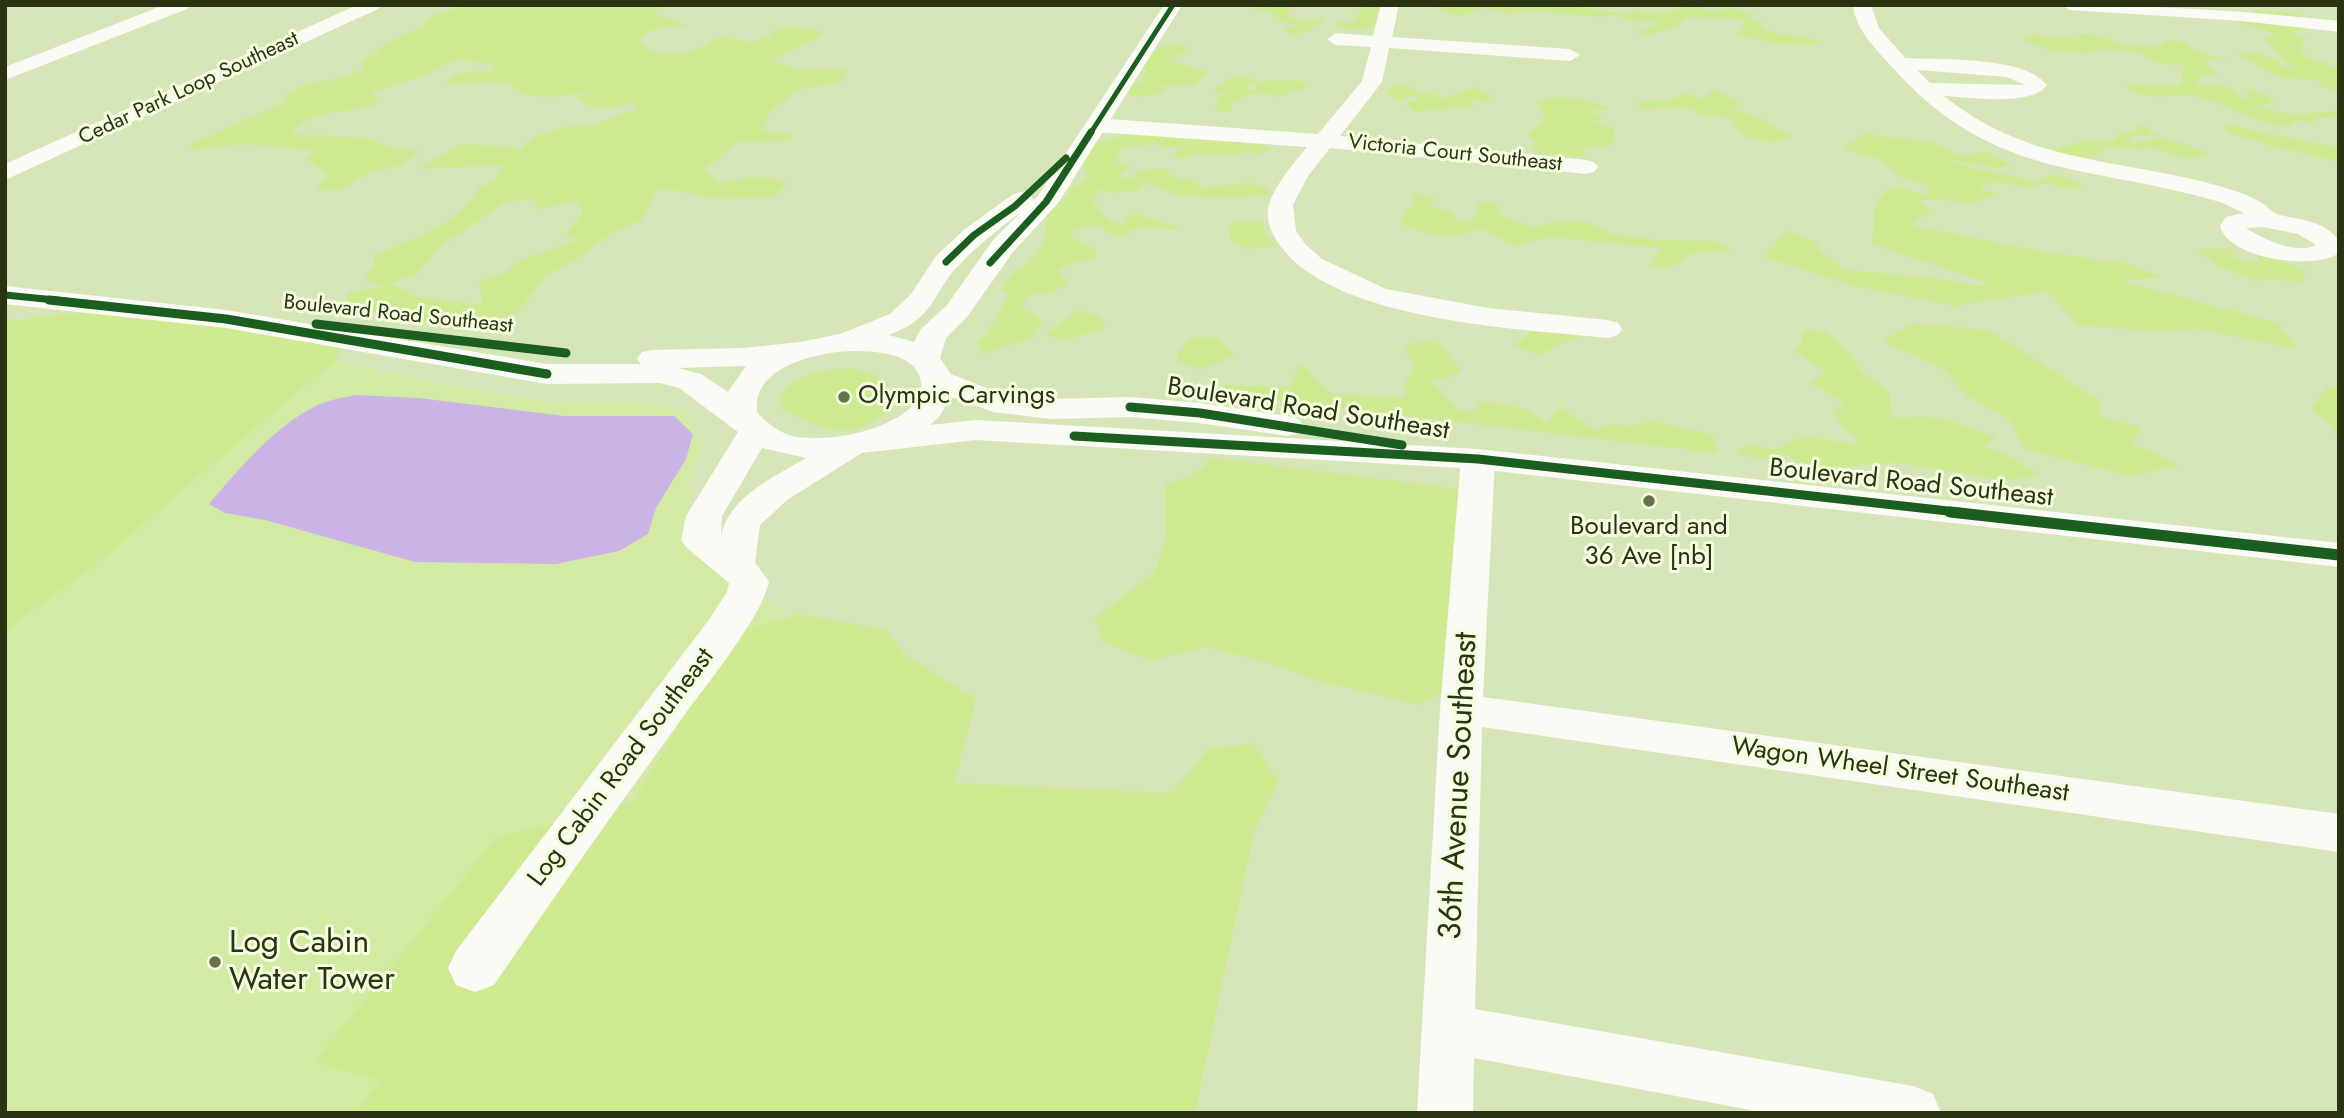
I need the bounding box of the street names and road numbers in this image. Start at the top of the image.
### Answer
street label: Cedar Park Loop Southeast [75,27,303,151]
street label: Victoria Court Southeast [1347,130,1563,178]
street label: Boulevard Road Southeast [282,290,514,340]
street label: Boulevard Road Southeast [1165,372,1451,448]
street label: Boulevard Road Southeast [1768,454,2054,514]
street label: 36th Avenue Southeast [1433,631,1487,941]
street label: Log Cabin Road Southeast [522,643,722,893]
street label: Wagon Wheel Street Southeast [1729,732,2071,810]

